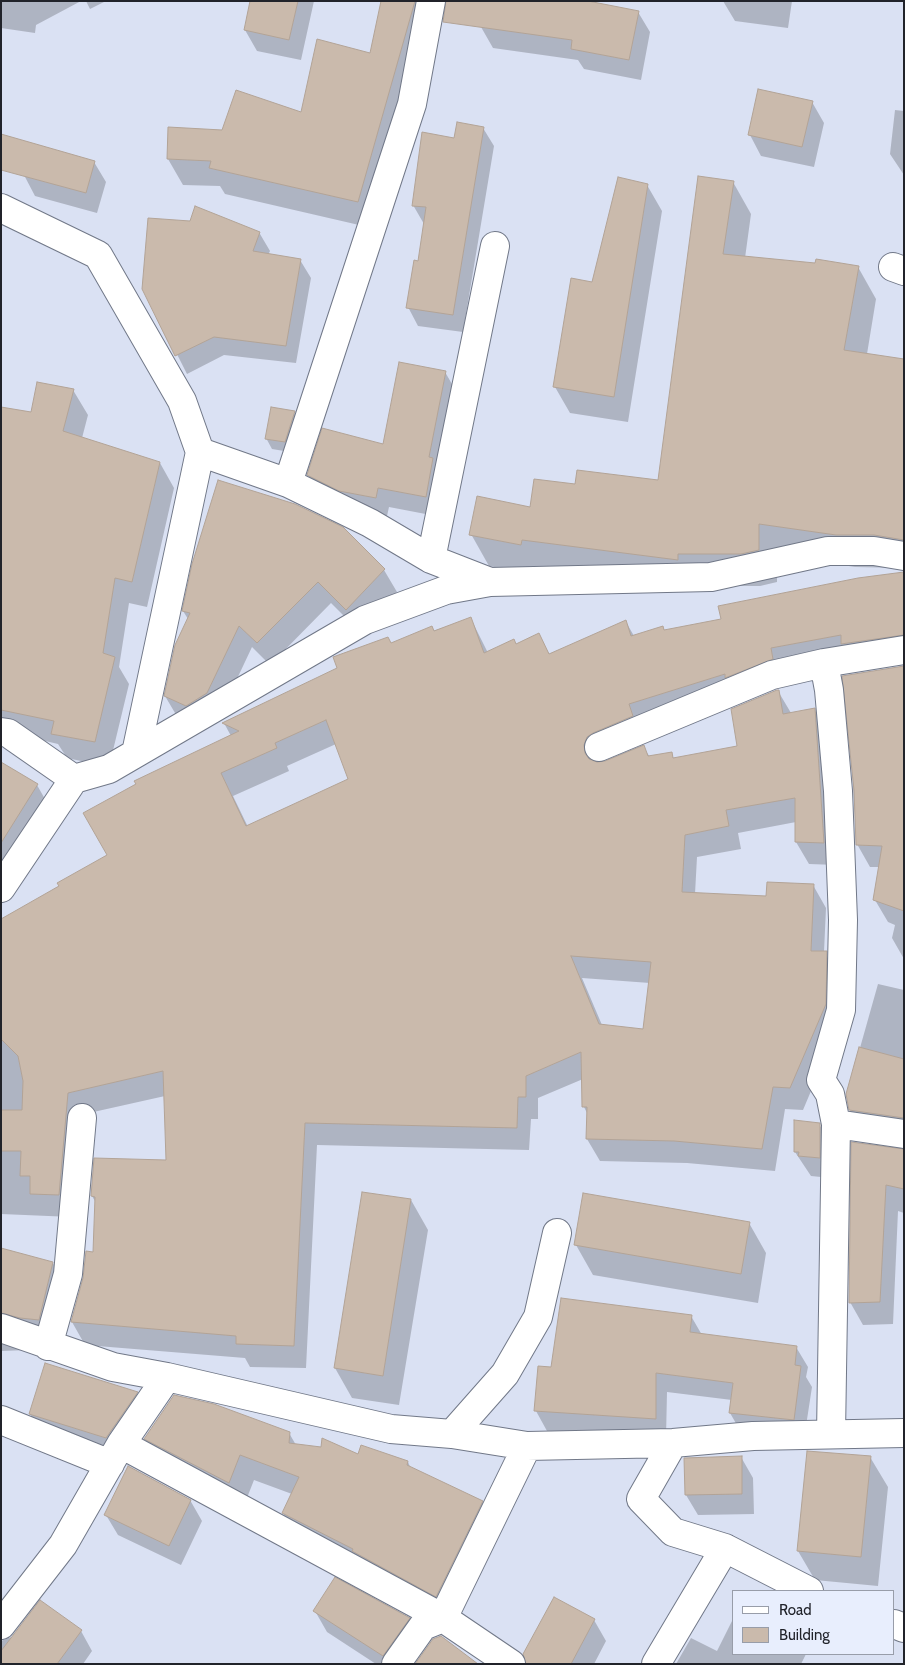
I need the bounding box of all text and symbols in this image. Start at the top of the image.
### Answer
legend [732,1590,895,1655]
text: Road [779,1601,812,1619]
text: Building [779,1626,830,1644]

